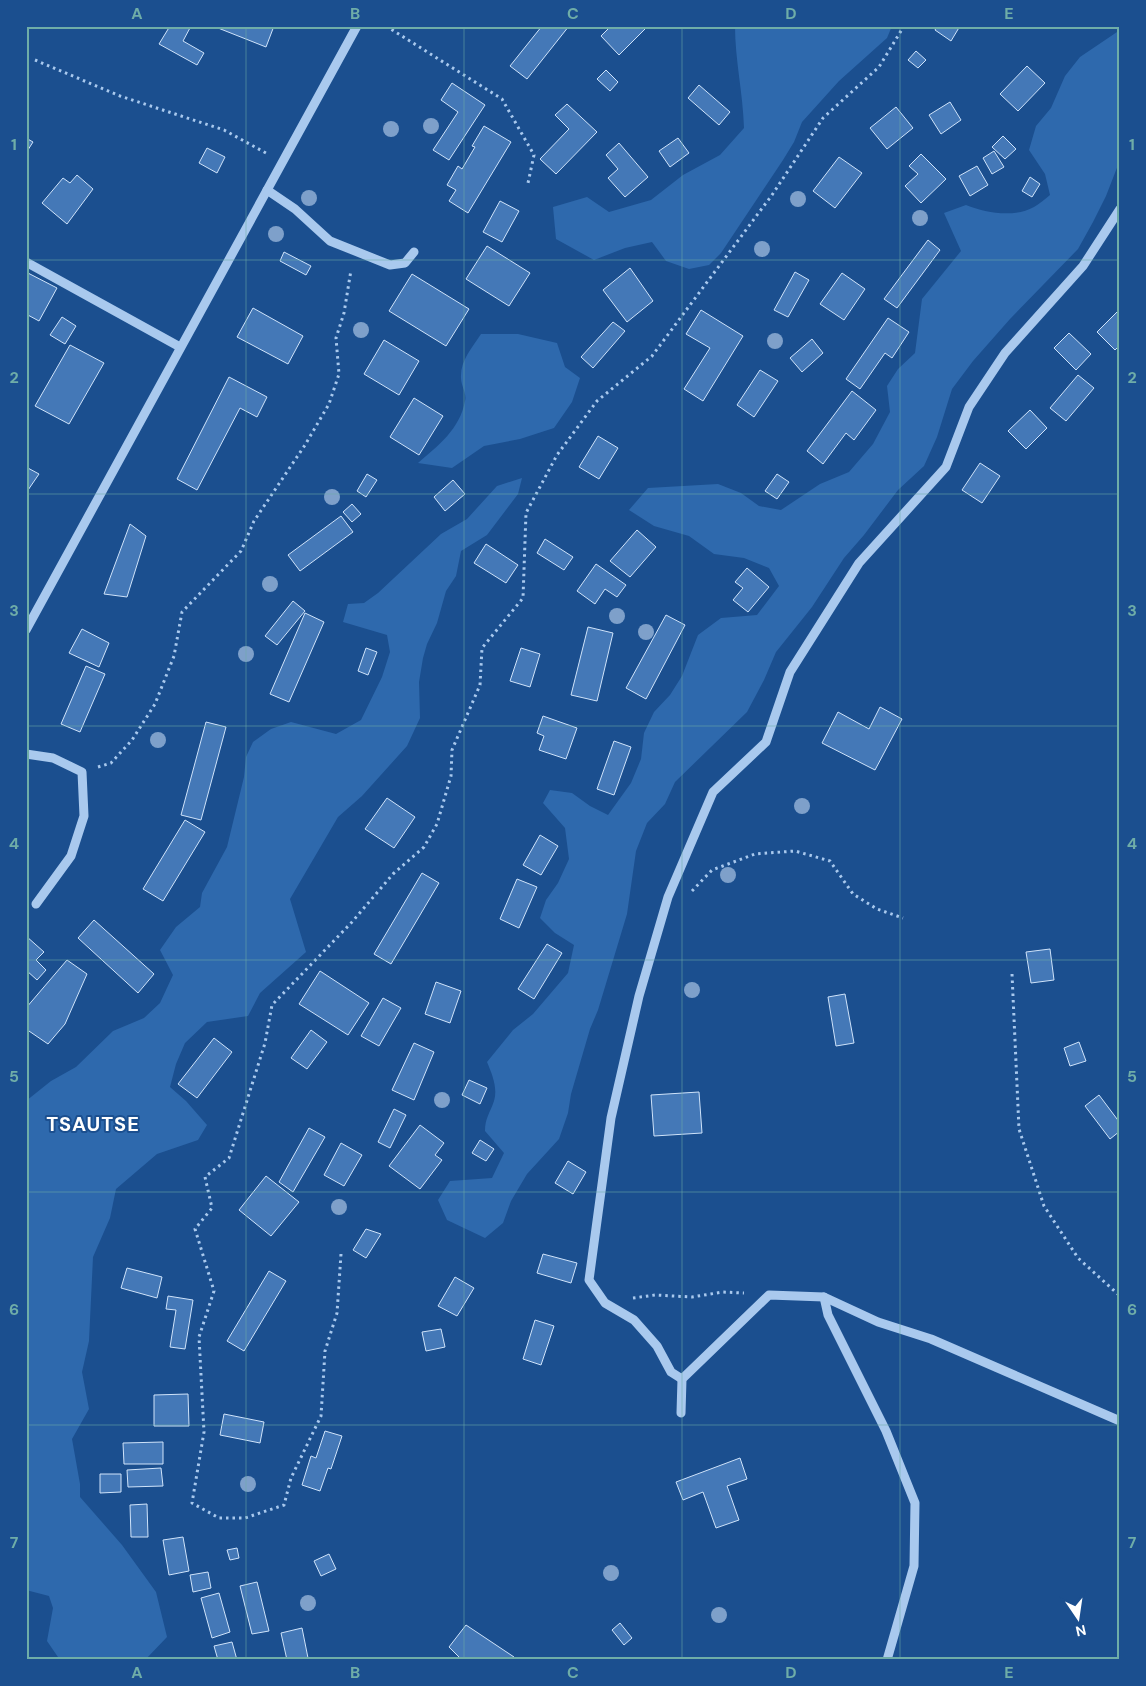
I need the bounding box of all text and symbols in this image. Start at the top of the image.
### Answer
text: A [131,3,143,24]
text: B [350,3,360,24]
text: C [567,3,579,24]
text: D [785,3,797,24]
text: E [1004,3,1014,24]
text: 1 [11,134,17,155]
text: 1 [1129,134,1135,155]
text: 2 [9,367,19,388]
text: 2 [1127,367,1137,388]
text: 3 [9,600,19,621]
text: 3 [1127,600,1137,621]
text: 4 [9,833,19,854]
text: 4 [1127,833,1137,854]
text: 5 [9,1066,19,1087]
text: 5 [1127,1066,1137,1087]
district label: TSAUTSE [46,1111,140,1137]
text: 6 [9,1299,19,1320]
text: 6 [1127,1299,1137,1320]
text: 7 [10,1532,19,1553]
text: 7 [1128,1532,1137,1553]
north arrow [1054,1594,1104,1644]
text: N [1074,1621,1088,1641]
text: A [131,1662,143,1683]
text: B [350,1662,360,1683]
text: C [567,1662,579,1683]
text: D [785,1662,797,1683]
text: E [1004,1662,1014,1683]

